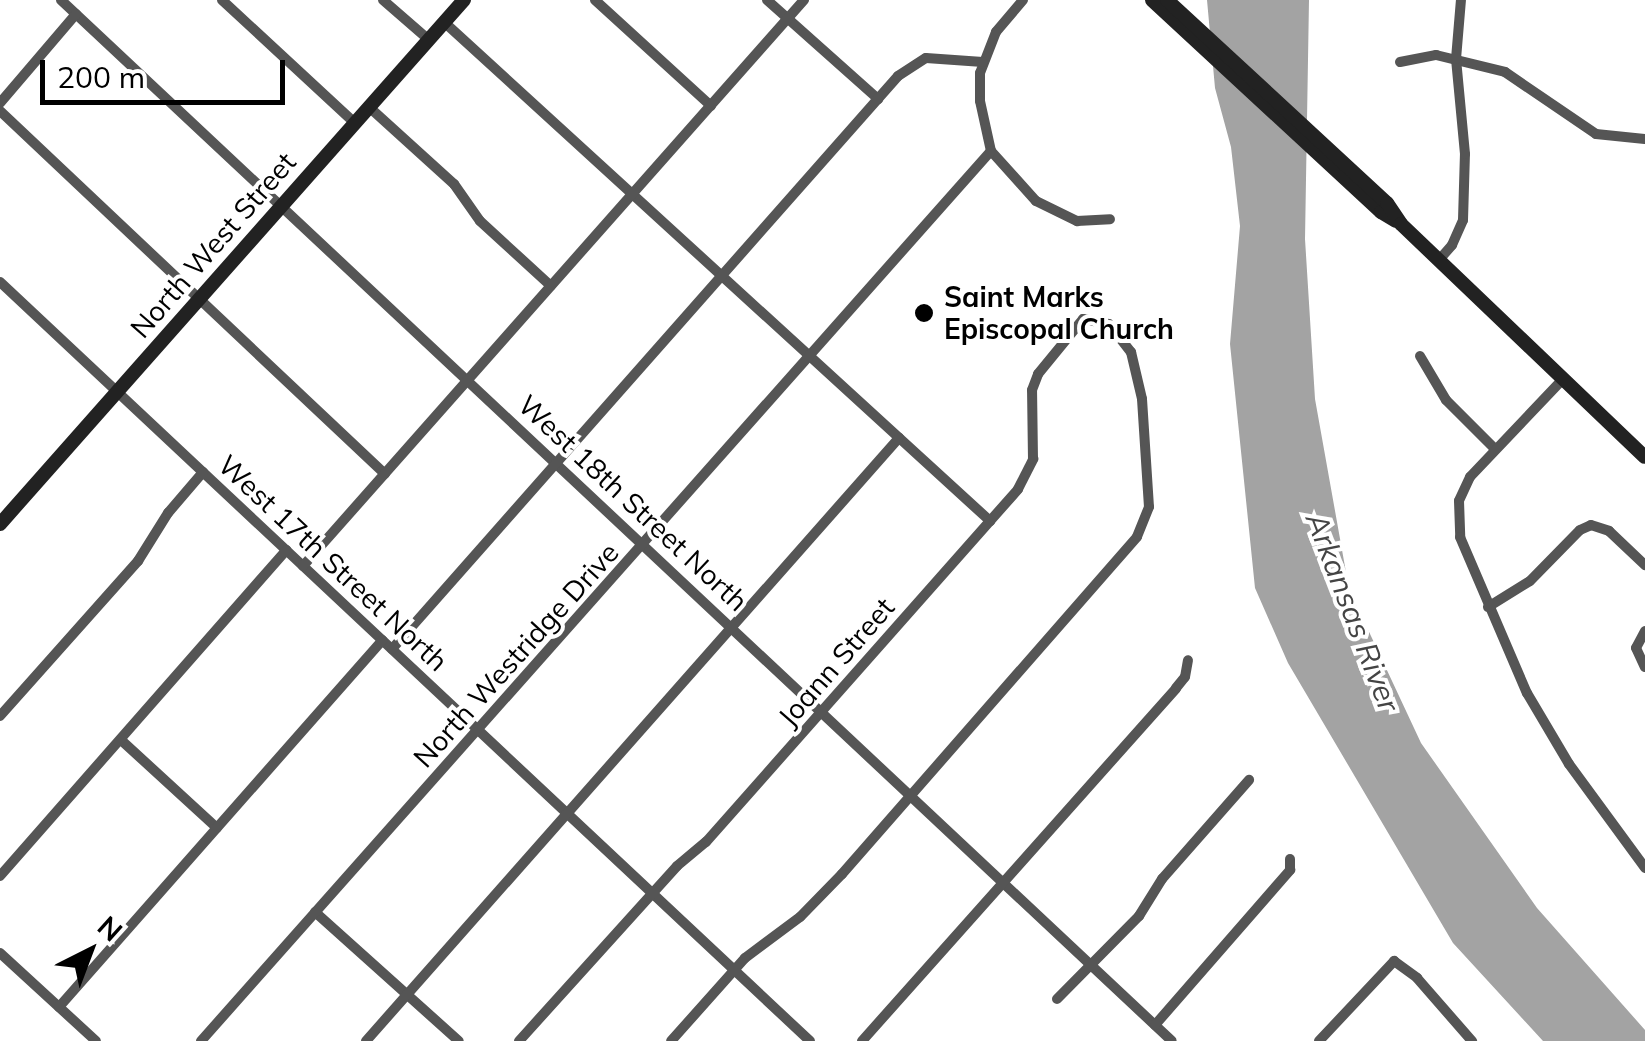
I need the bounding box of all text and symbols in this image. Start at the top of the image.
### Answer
scale bar [45,40,290,102]
text: 200 m [57,58,145,96]
street label: North West Street [123,146,303,344]
place label: Saint Marks Episcopal Church [944,280,1174,346]
marker: Saint Marks Episcopal Church [913,302,935,324]
street label: West 18th Street North [511,388,755,618]
street label: West 17th Street North [211,448,455,678]
water label: Arkansas River [1299,507,1407,717]
street label: North Westridge Drive [406,536,626,774]
street label: Joann Street [771,591,901,733]
north arrow [40,901,140,1001]
text: N [91,908,130,948]

